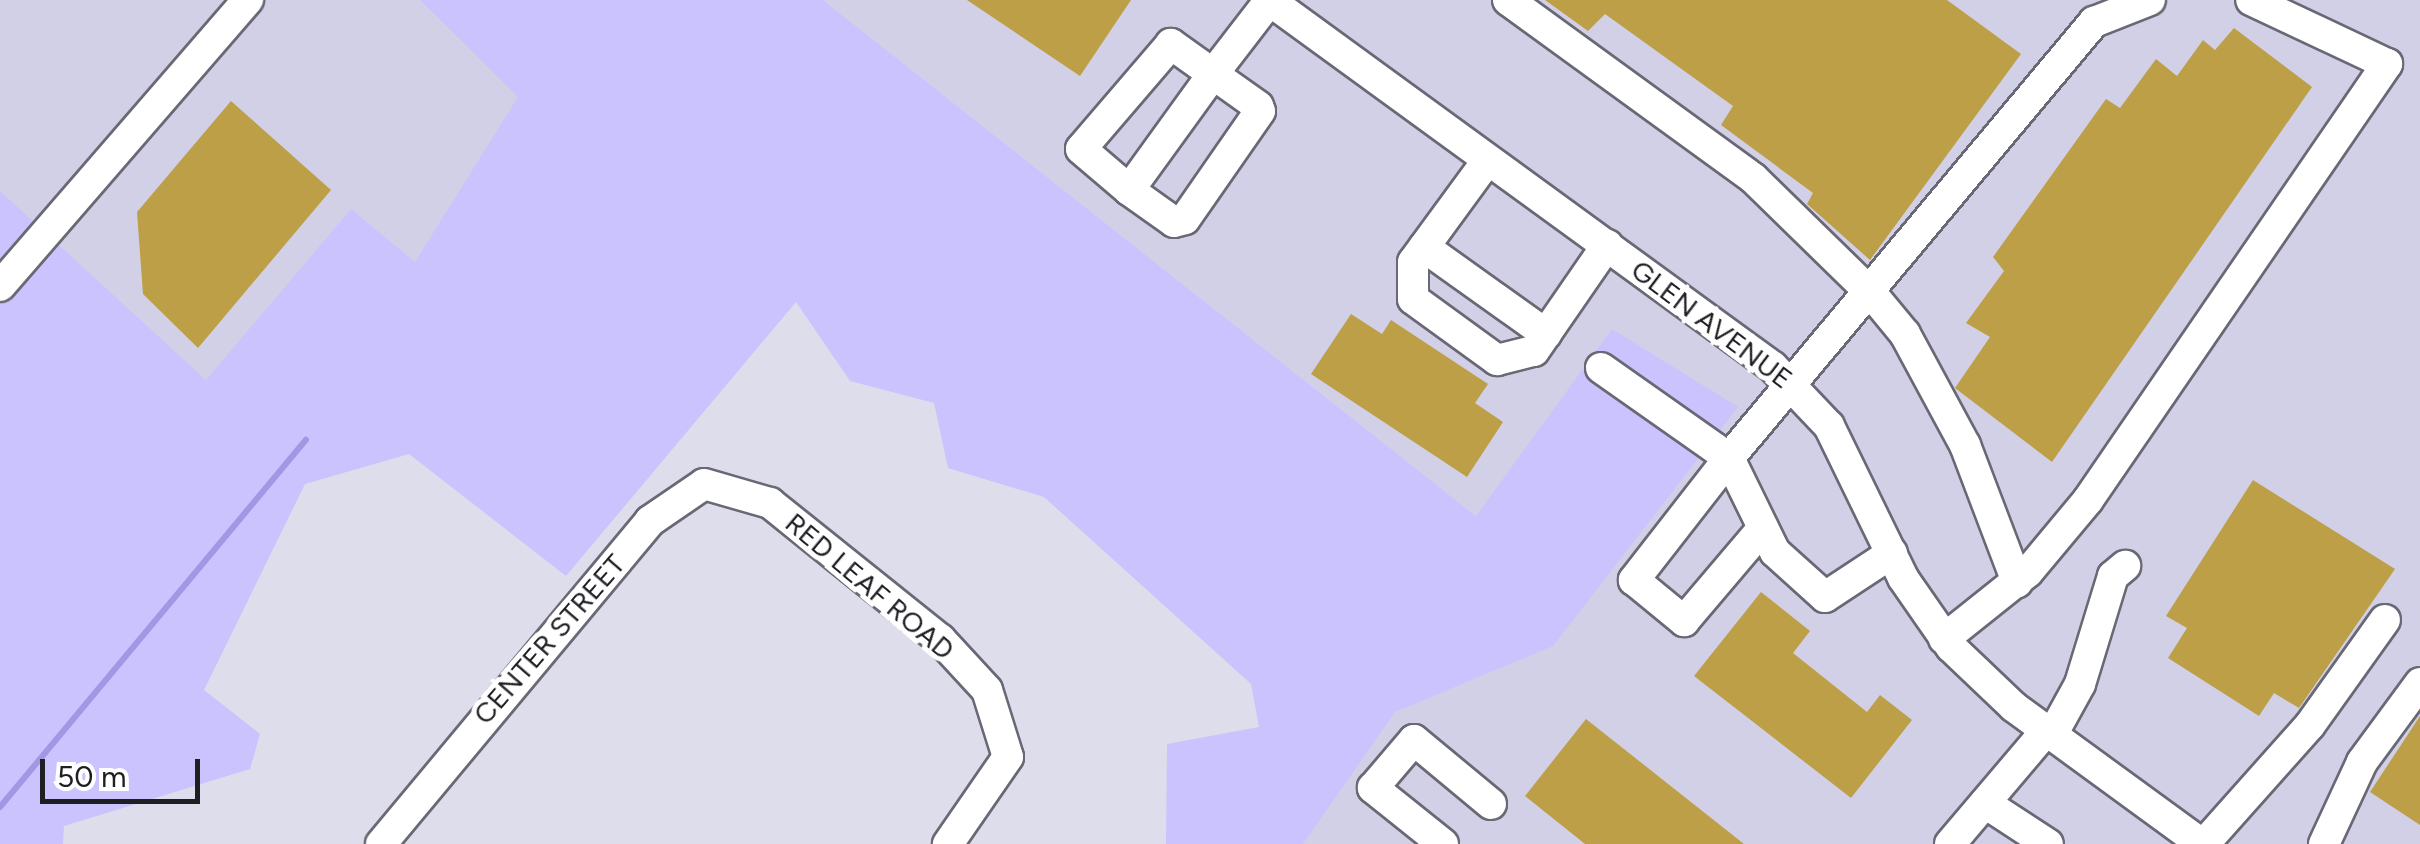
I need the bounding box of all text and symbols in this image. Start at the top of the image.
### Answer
street label: GLEN AVENUE [1625,253,1799,395]
street label: RED LEAF ROAD [779,506,961,666]
street label: CENTER STREET [466,547,632,731]
scale bar [45,739,205,801]
text: 50 m [57,758,126,795]

